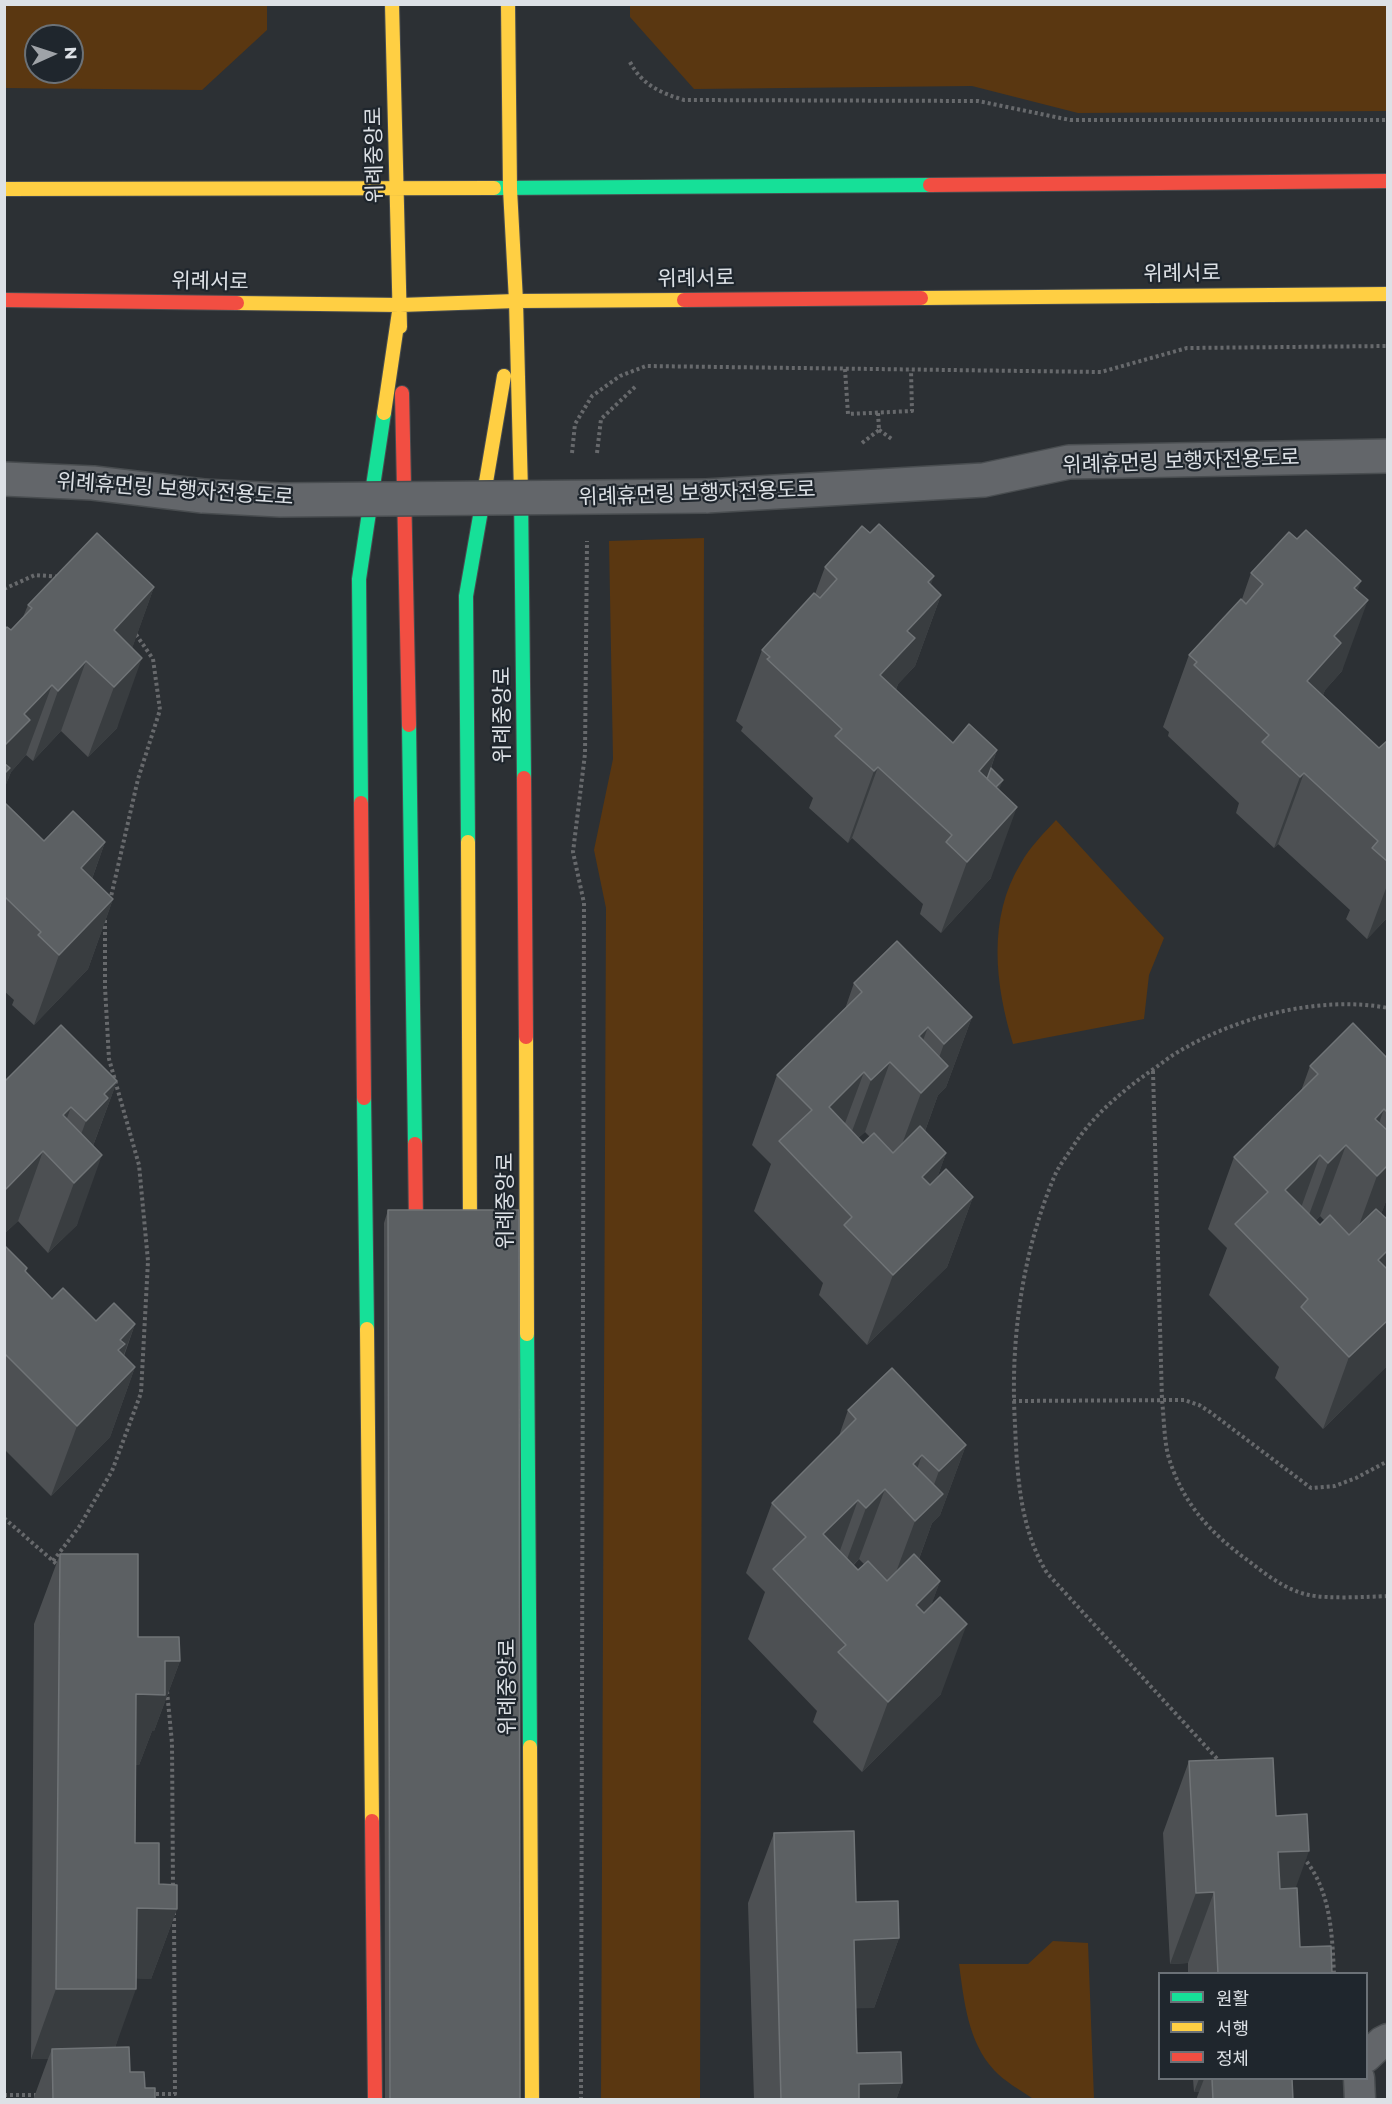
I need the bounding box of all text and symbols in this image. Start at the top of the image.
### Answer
north arrow [24,24,84,84]
text: N [61,46,80,60]
street label: 위례중앙로 [362,106,388,204]
street label: 위례서로 [1143,261,1221,287]
street label: 위례서로 [657,266,735,292]
street label: 위례서로 [171,269,249,295]
street label: 위례휴먼링 보행자전용도로 [1062,445,1300,479]
street label: 위례휴먼링 보행자전용도로 [56,469,294,511]
street label: 위례휴먼링 보행자전용도로 [578,477,816,511]
street label: 위례중앙로 [490,667,516,763]
street label: 위례중앙로 [493,1153,519,1249]
street label: 위례중앙로 [495,1639,521,1735]
legend [1158,1972,1368,2080]
text: 원활 [1216,1988,1249,2010]
text: 서행 [1216,2018,1249,2040]
text: 정체 [1216,2048,1249,2070]

